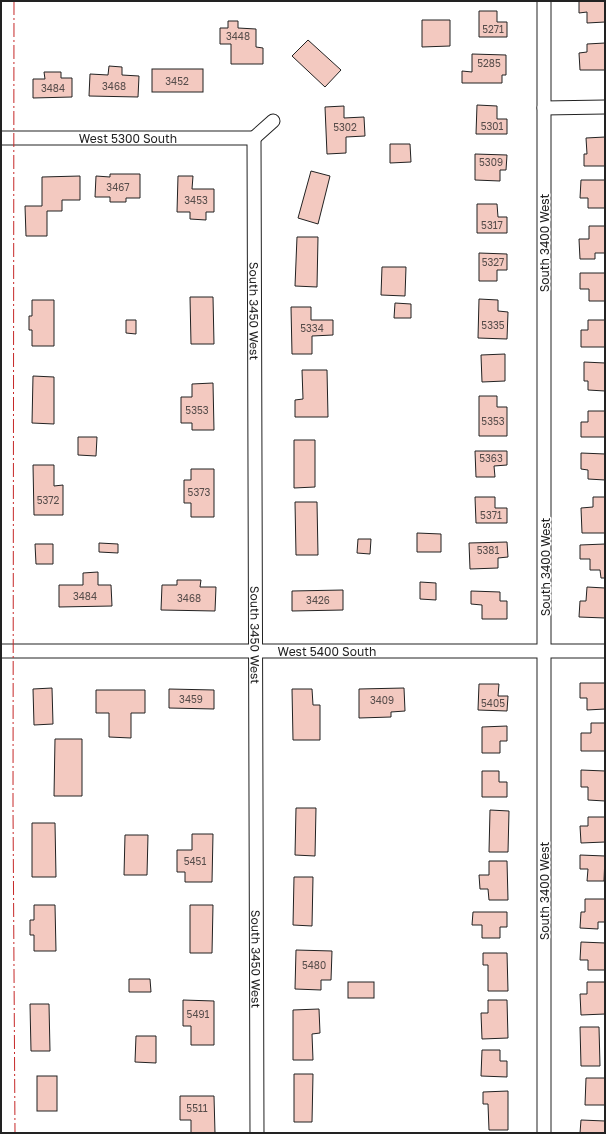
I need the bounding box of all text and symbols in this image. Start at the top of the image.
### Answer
house number: 5271 [482,23,504,35]
house number: 3448 [226,30,250,42]
house number: 5285 [477,57,501,69]
house number: 3452 [165,75,189,87]
house number: 3468 [102,80,126,92]
house number: 3484 [41,82,65,94]
house number: 5301 [481,120,503,132]
house number: 5302 [333,121,357,133]
street label: West 5300 South [79,131,177,146]
house number: 5309 [479,156,503,168]
house number: 3467 [106,181,130,193]
street label: South 3400 West [537,193,552,292]
house number: 3453 [184,194,208,206]
house number: 5317 [481,219,503,231]
house number: 5327 [482,256,504,268]
street label: South 3450 West [247,262,262,360]
house number: 5335 [481,319,505,331]
house number: 5334 [300,322,324,334]
house number: 5353 [185,404,209,416]
house number: 5353 [481,415,505,427]
house number: 5363 [479,452,503,464]
house number: 5373 [188,486,211,498]
house number: 5372 [37,494,60,506]
house number: 5371 [480,509,502,521]
street label: South 3400 West [538,517,553,616]
house number: 5381 [477,544,499,556]
street label: South 3450 West [248,586,263,684]
house number: 3484 [73,590,97,602]
house number: 3468 [177,592,201,604]
house number: 3426 [306,594,330,606]
street label: West 5400 South [278,644,376,659]
house number: 3459 [179,693,203,705]
house number: 3409 [370,694,394,706]
house number: 5405 [481,697,505,709]
street label: South 3400 West [537,841,552,940]
house number: 5451 [184,855,206,867]
street label: South 3450 West [249,910,264,1008]
house number: 5480 [302,959,326,971]
house number: 5491 [187,1008,210,1020]
house number: 5511 [186,1102,208,1114]

